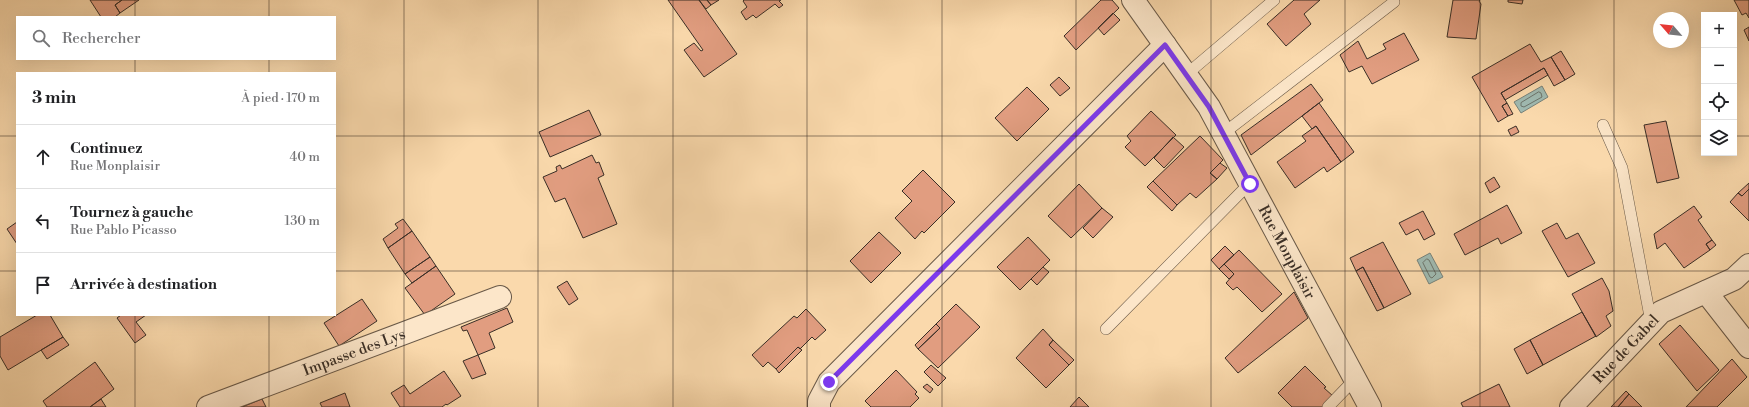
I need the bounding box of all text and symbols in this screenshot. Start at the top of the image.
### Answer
north arrow [1653,12,1689,48]
map controls [1701,12,1737,156]
button: + [1701,12,1737,48]
search box [16,16,336,60]
icon: search [30,27,52,49]
text: Rechercher [62,29,141,48]
button: − [1701,48,1737,84]
button: locate [1701,84,1737,120]
text: 3 min [32,87,76,109]
text: À pied · 170 m [241,90,320,106]
button: layers [1701,120,1737,156]
text: Continuez [70,139,142,158]
icon: ahead [32,146,54,168]
text: 40 m [290,149,320,165]
text: Rue Monplaisir [70,158,160,174]
route start [1241,175,1259,193]
street label: Rue Monplaisir [1254,202,1320,303]
text: Tournez à gauche [70,203,193,222]
icon: left [32,210,54,232]
text: 130 m [285,213,320,229]
text: Rue Pablo Picasso [70,222,177,238]
icon: arrive [32,274,54,296]
text: Arrivée à destination [70,275,217,294]
street label: Rue de Gabel [1589,310,1664,388]
street label: Impasse des Lys [300,325,408,380]
route end [820,373,838,391]

